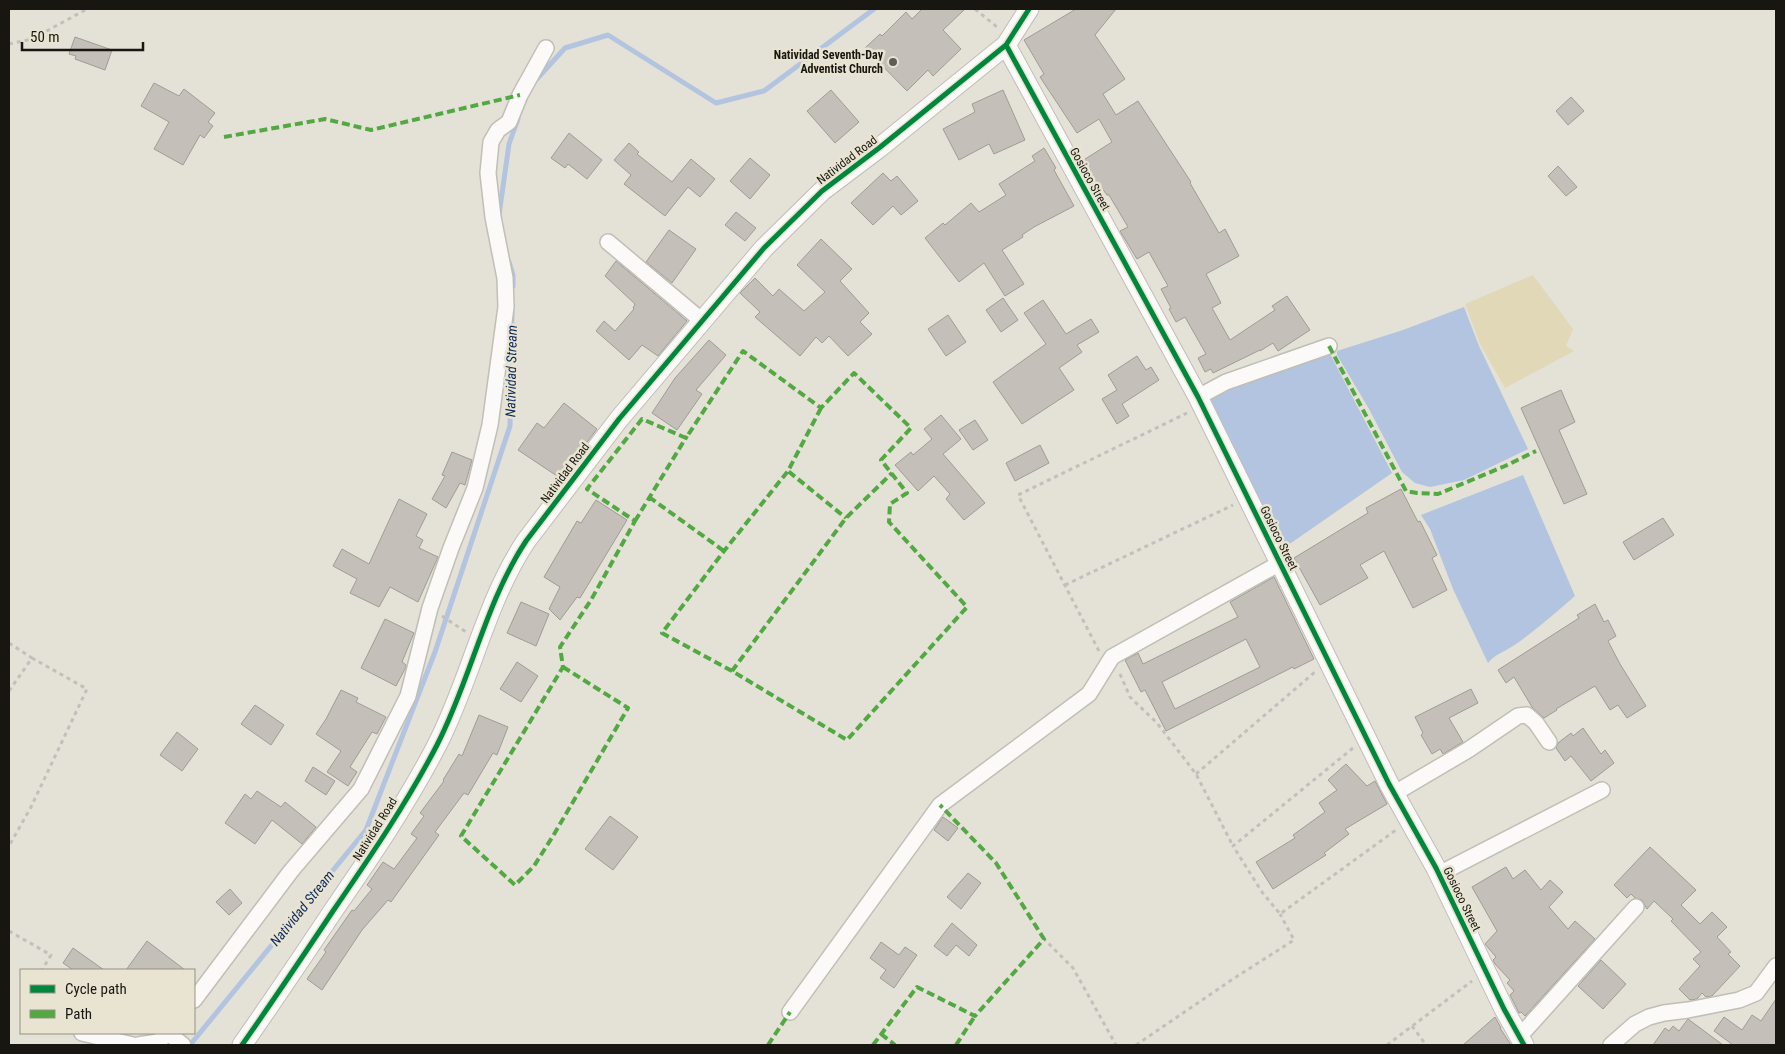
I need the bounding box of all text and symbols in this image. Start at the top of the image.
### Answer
scale bar [22,20,144,52]
text: 50 m [30,28,60,46]
place label: Natividad Seventh-Day Adventist Church [774,48,884,76]
marker: Natividad Seventh-Day Adventist Church [887,56,899,68]
street label: Natividad Road [814,133,880,187]
street label: Gosioco Street [1067,145,1113,213]
water label: Natividad Stream [502,325,520,417]
street label: Natividad Road [538,440,592,506]
street label: Gosioco Street [1257,504,1301,573]
street label: Natividad Road [350,795,400,863]
street label: Gosioco Street [1440,865,1484,934]
water label: Natividad Stream [267,867,337,949]
legend [20,969,195,1034]
text: Cycle path [65,980,127,998]
text: Path [65,1005,92,1023]

